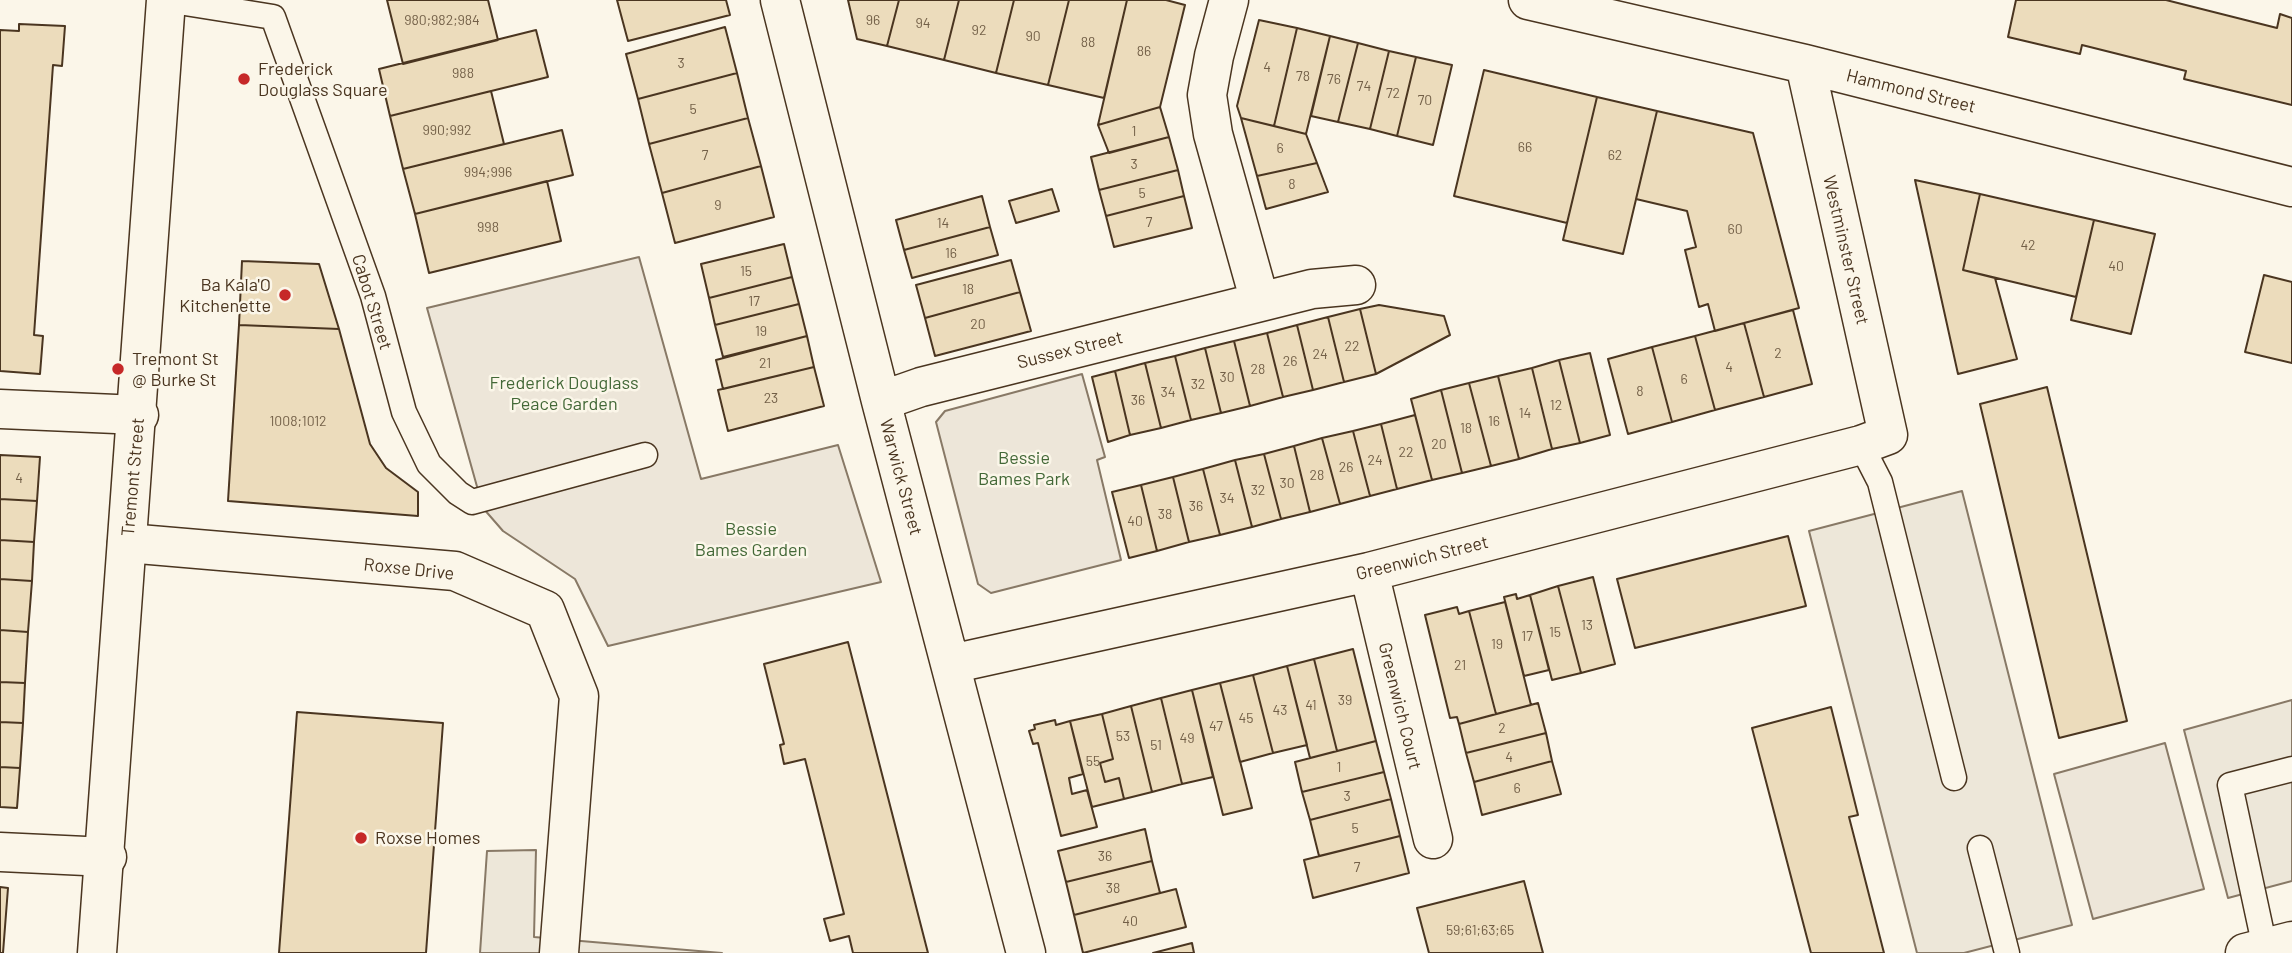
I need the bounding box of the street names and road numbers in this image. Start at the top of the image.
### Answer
street label: Hammond Street [1844,64,1978,118]
street label: Westminster Street [1818,173,1874,327]
street label: Cabot Street [347,252,397,352]
street label: Sussex Street [1015,326,1125,374]
street label: Warwick Street [875,416,927,538]
street label: Tremont Street [117,417,149,537]
street label: Greenwich Street [1354,531,1490,585]
street label: Roxse Drive [363,554,455,584]
street label: Greenwich Court [1374,640,1426,772]

